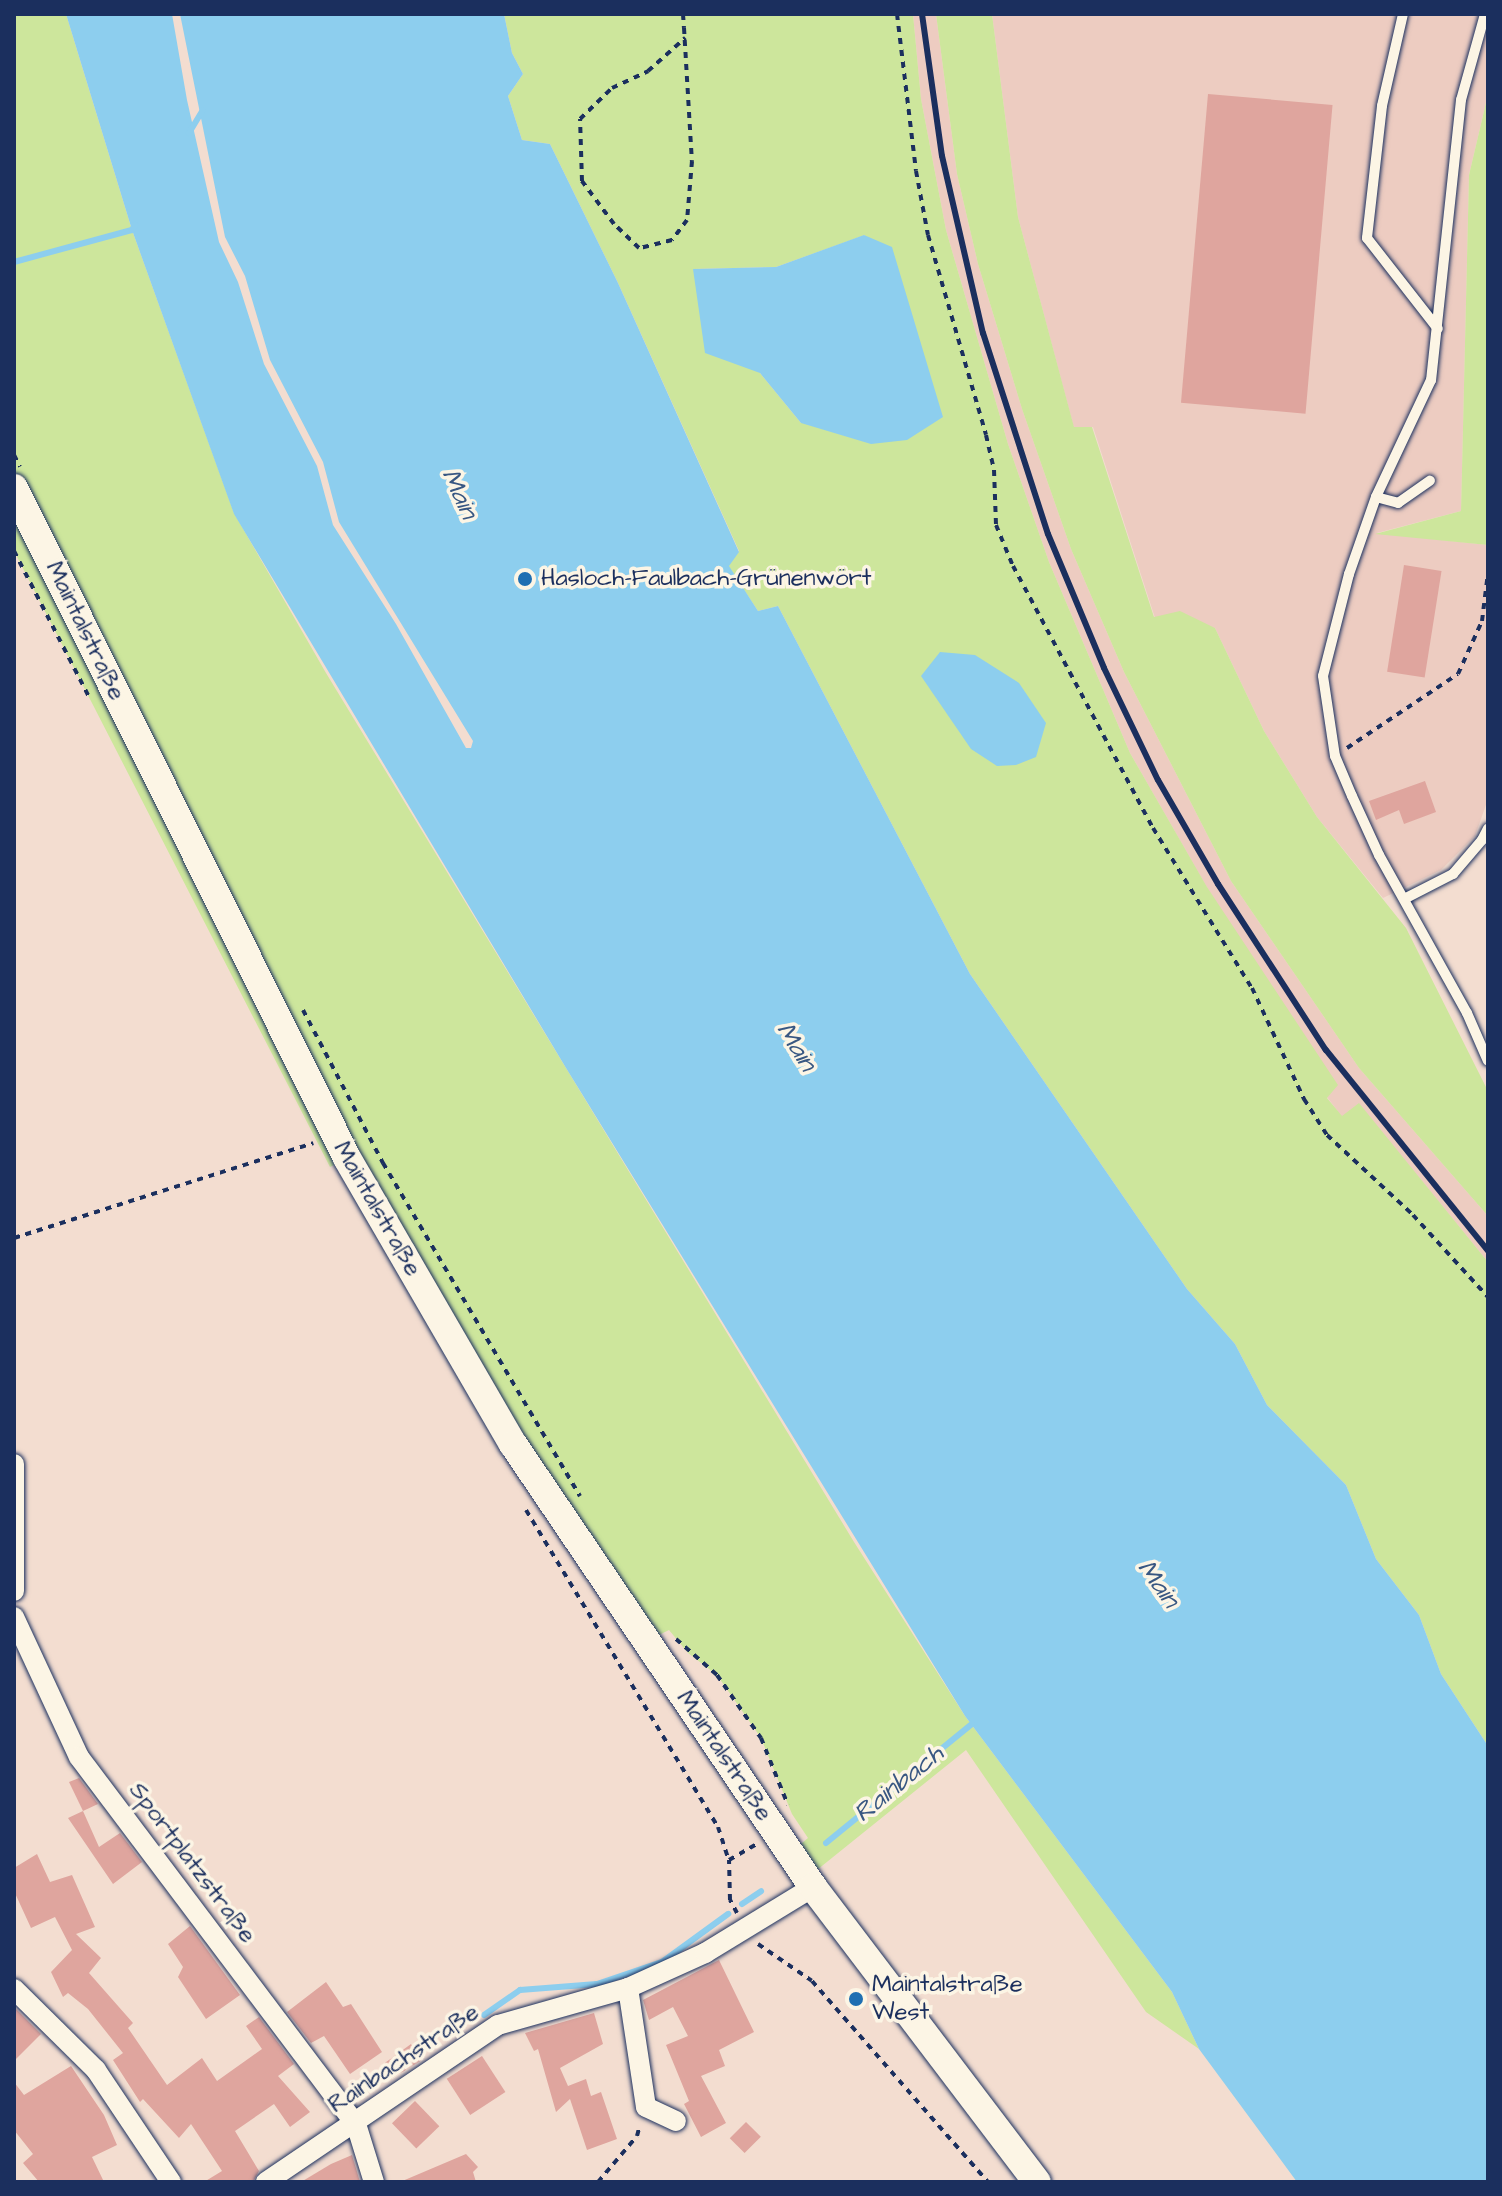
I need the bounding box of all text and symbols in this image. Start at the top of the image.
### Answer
water label: Main [434,464,484,524]
street label: Maintalstraße [39,557,131,705]
place label: Hasloch-Faulbach-Grünenwört [541,565,871,593]
marker: Hasloch-Faulbach-Grünenwört [516,570,534,588]
water label: Main [769,1017,823,1077]
street label: Maintalstraße [327,1137,427,1281]
water label: Main [1130,1554,1186,1614]
street label: Maintalstraße [670,1686,778,1826]
water label: Rainbach [848,1739,950,1829]
street label: Sportplatzstraße [122,1777,262,1949]
place label: Maintalstraße West [872,1971,1023,2027]
marker: Maintalstraße West [847,1990,865,2008]
street label: Rainbachstraße [323,1998,485,2120]

